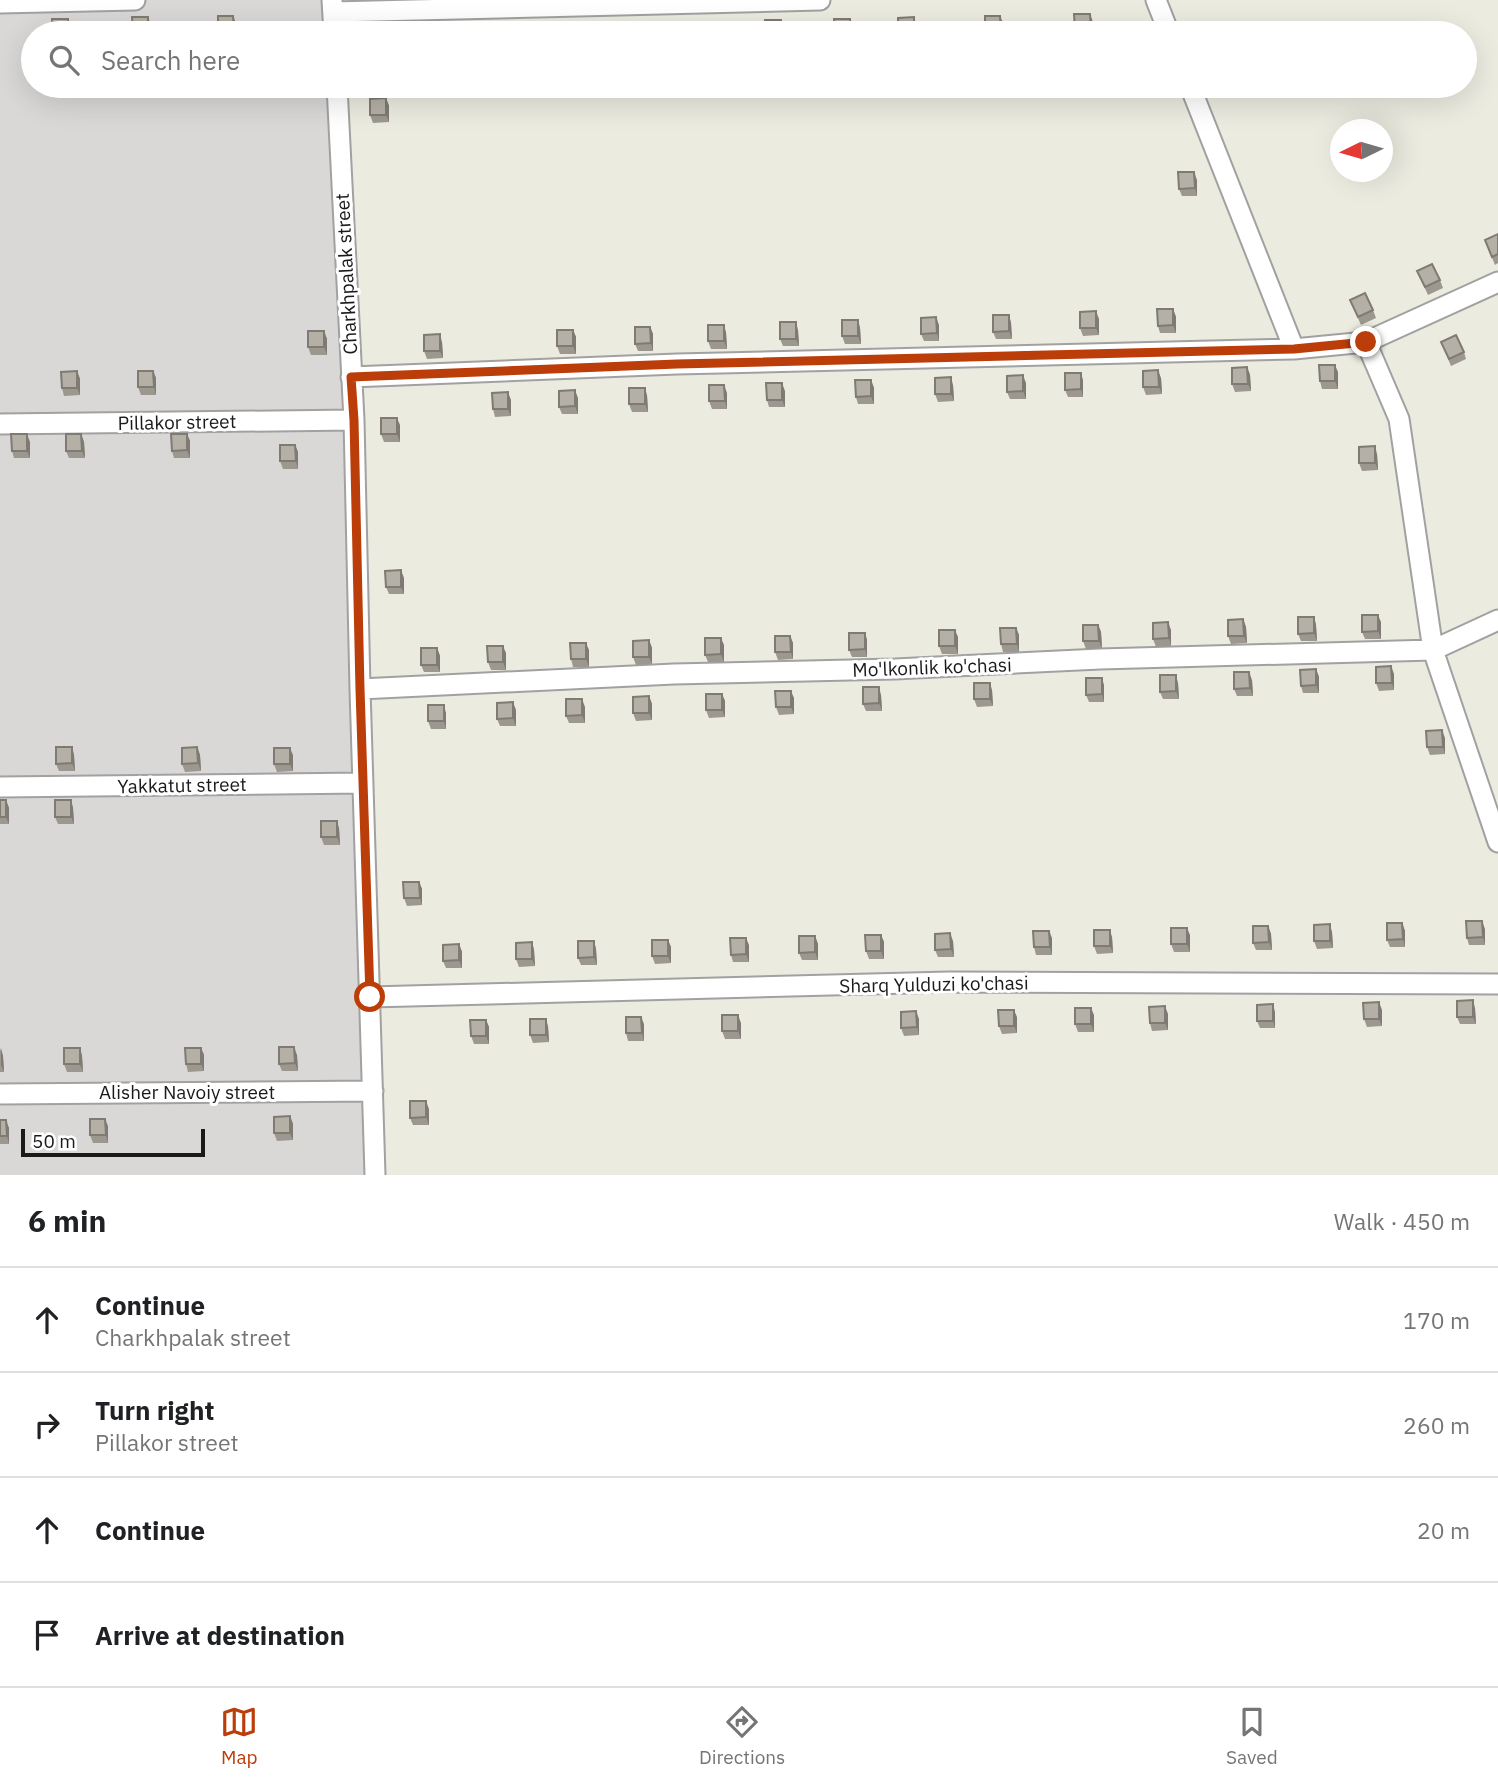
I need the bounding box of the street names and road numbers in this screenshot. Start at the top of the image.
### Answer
street label: Charkhpalak street [330,193,362,355]
street label: Pillakor street [117,409,237,435]
street label: Mo'lkonlik ko'chasi [852,652,1012,682]
street label: Yakkatut street [117,772,247,798]
street label: Sharq Yulduzi ko'chasi [839,970,1029,998]
street label: Alisher Navoiy street [99,1080,275,1104]

